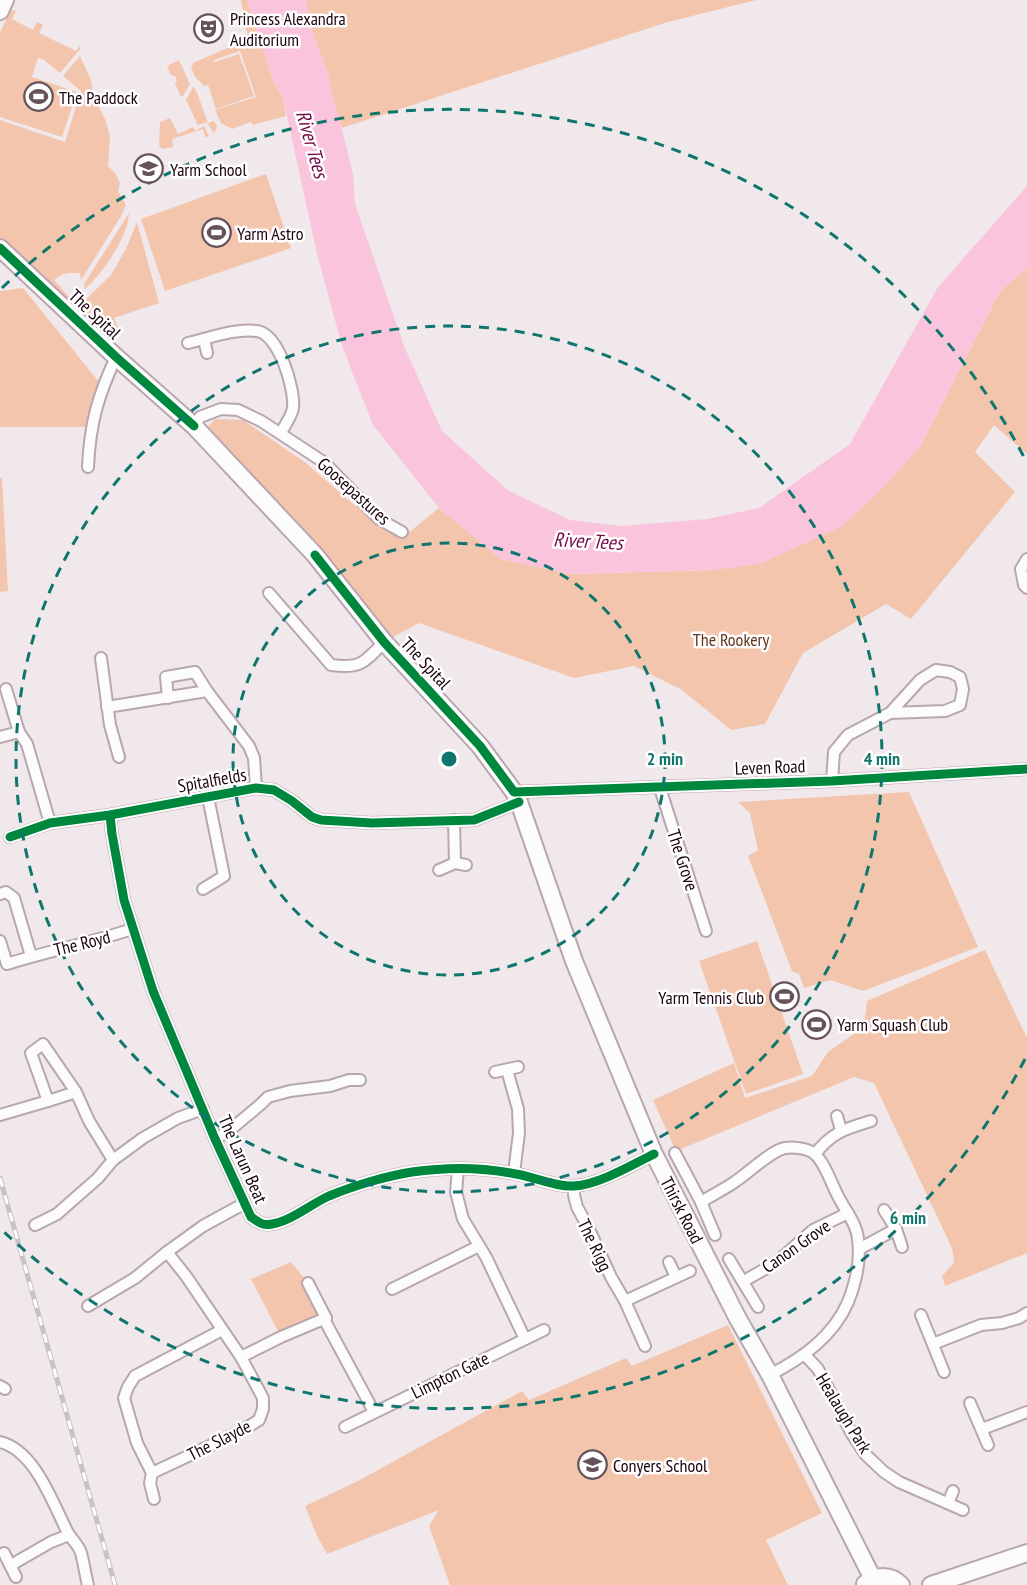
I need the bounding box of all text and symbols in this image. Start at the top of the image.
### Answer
place label: Princess Alexandra Auditorium [230,7,346,51]
theatre icon: Princess Alexandra Auditorium [193,12,225,44]
sports icon: The Paddock [22,81,54,113]
place label: The Paddock [59,86,138,109]
water label: River Tees [290,107,335,183]
school or university icon: Yarm School [133,153,165,185]
place label: Yarm School [170,158,247,181]
sports icon: Yarm Astro [200,217,232,249]
place label: Yarm Astro [237,222,304,245]
street label: The Spital [64,284,126,344]
street label: Goosepastures [313,452,395,530]
water label: River Tees [553,526,625,556]
park label: The Rookery [693,628,770,651]
street label: The Spital [396,632,456,694]
text: 2 min [647,747,683,770]
text: 4 min [864,747,900,770]
centre of rings [439,749,459,769]
street label: Leven Road [734,754,806,780]
street label: Spitalfields [176,763,248,797]
street label: The Grove [662,826,704,894]
street label: The Royd [51,925,113,961]
sports icon: Yarm Tennis Club [769,981,801,1013]
place label: Yarm Tennis Club [658,986,764,1009]
sports icon: Yarm Squash Club [800,1008,832,1040]
place label: Yarm Squash Club [837,1013,948,1036]
street label: The Larun Beat [213,1111,273,1207]
street label: Thirsk Road [655,1173,709,1247]
text: 6 min [890,1206,926,1229]
street label: Canon Grove [757,1214,835,1278]
street label: The Rigg [573,1215,617,1275]
street label: Limpton Gate [407,1346,493,1404]
street label: Healaugh Park [811,1369,877,1457]
street label: The Slayde [183,1414,255,1466]
school or university icon: Conyers School [576,1449,608,1481]
place label: Conyers School [613,1454,708,1477]

